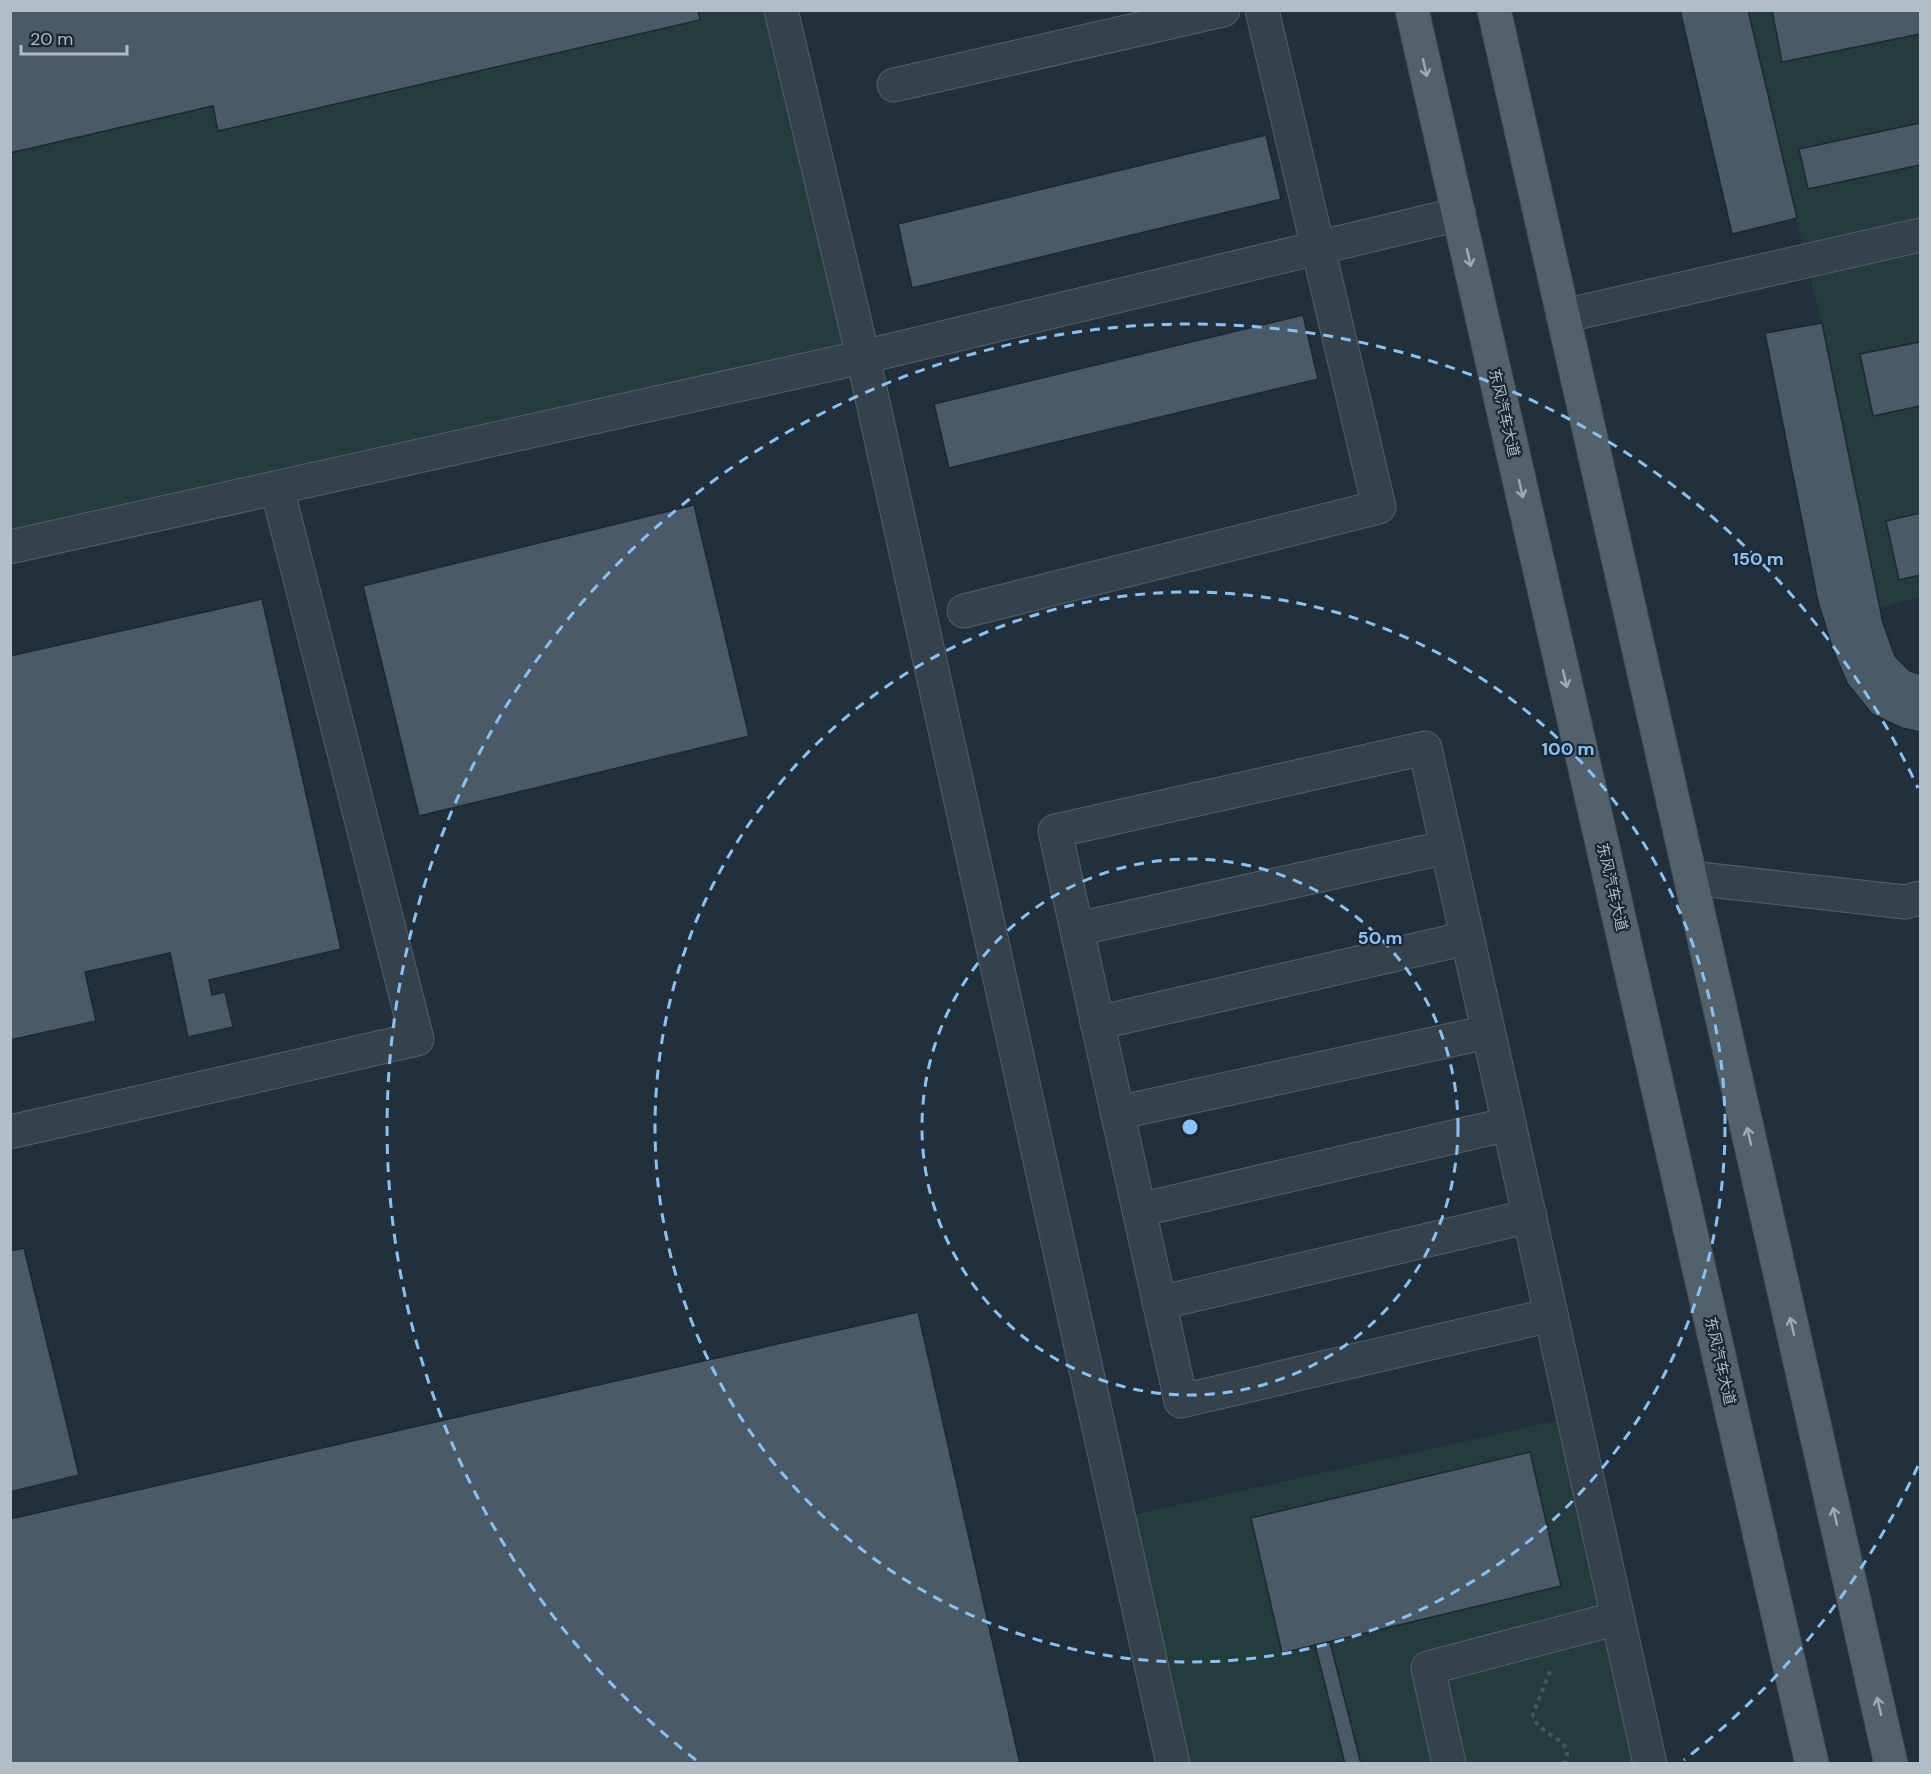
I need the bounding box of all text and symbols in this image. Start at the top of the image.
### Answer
scale bar [21,18,128,56]
text: 20 m [30,27,73,51]
one-way arrow [1420,58,1432,77]
one-way arrow [1463,248,1475,267]
street label: 东风汽车大道 [1484,367,1524,459]
one-way arrow [1516,479,1528,498]
text: 150 m [1732,547,1784,571]
one-way arrow [1559,669,1571,688]
text: 100 m [1541,737,1595,761]
street label: 东风汽车大道 [1592,841,1632,933]
text: 50 m [1357,926,1403,950]
centre of rings [1180,1117,1200,1137]
one-way arrow [1743,1127,1754,1146]
street label: 东风汽车大道 [1700,1315,1740,1407]
one-way arrow [1786,1317,1798,1336]
one-way arrow [1829,1507,1841,1526]
one-way arrow [1872,1697,1884,1716]

